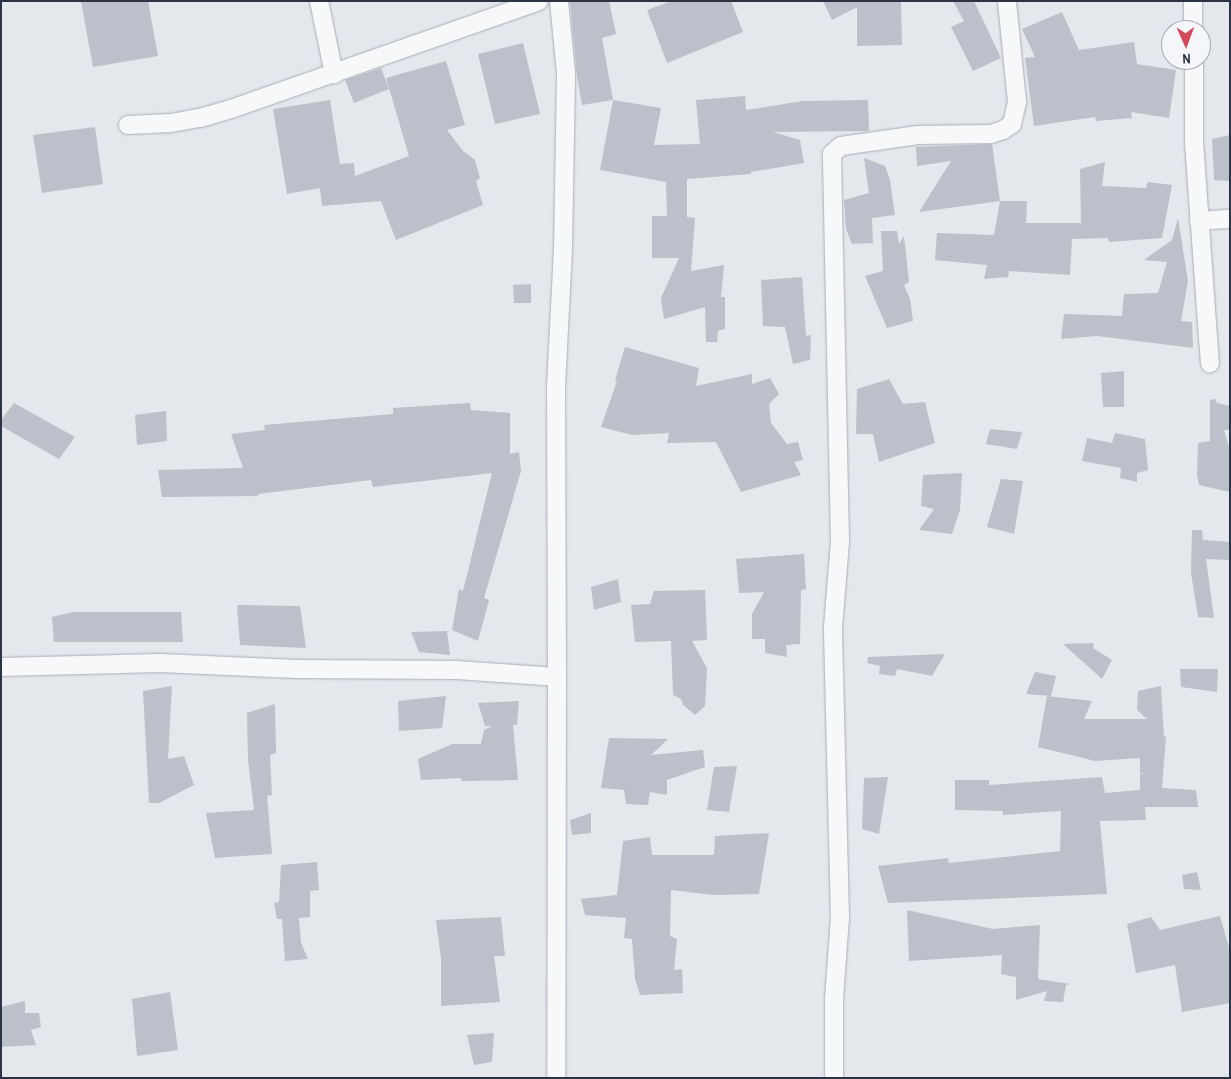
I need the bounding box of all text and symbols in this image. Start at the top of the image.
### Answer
north arrow [1161,20,1211,70]
text: N [1182,50,1191,68]

